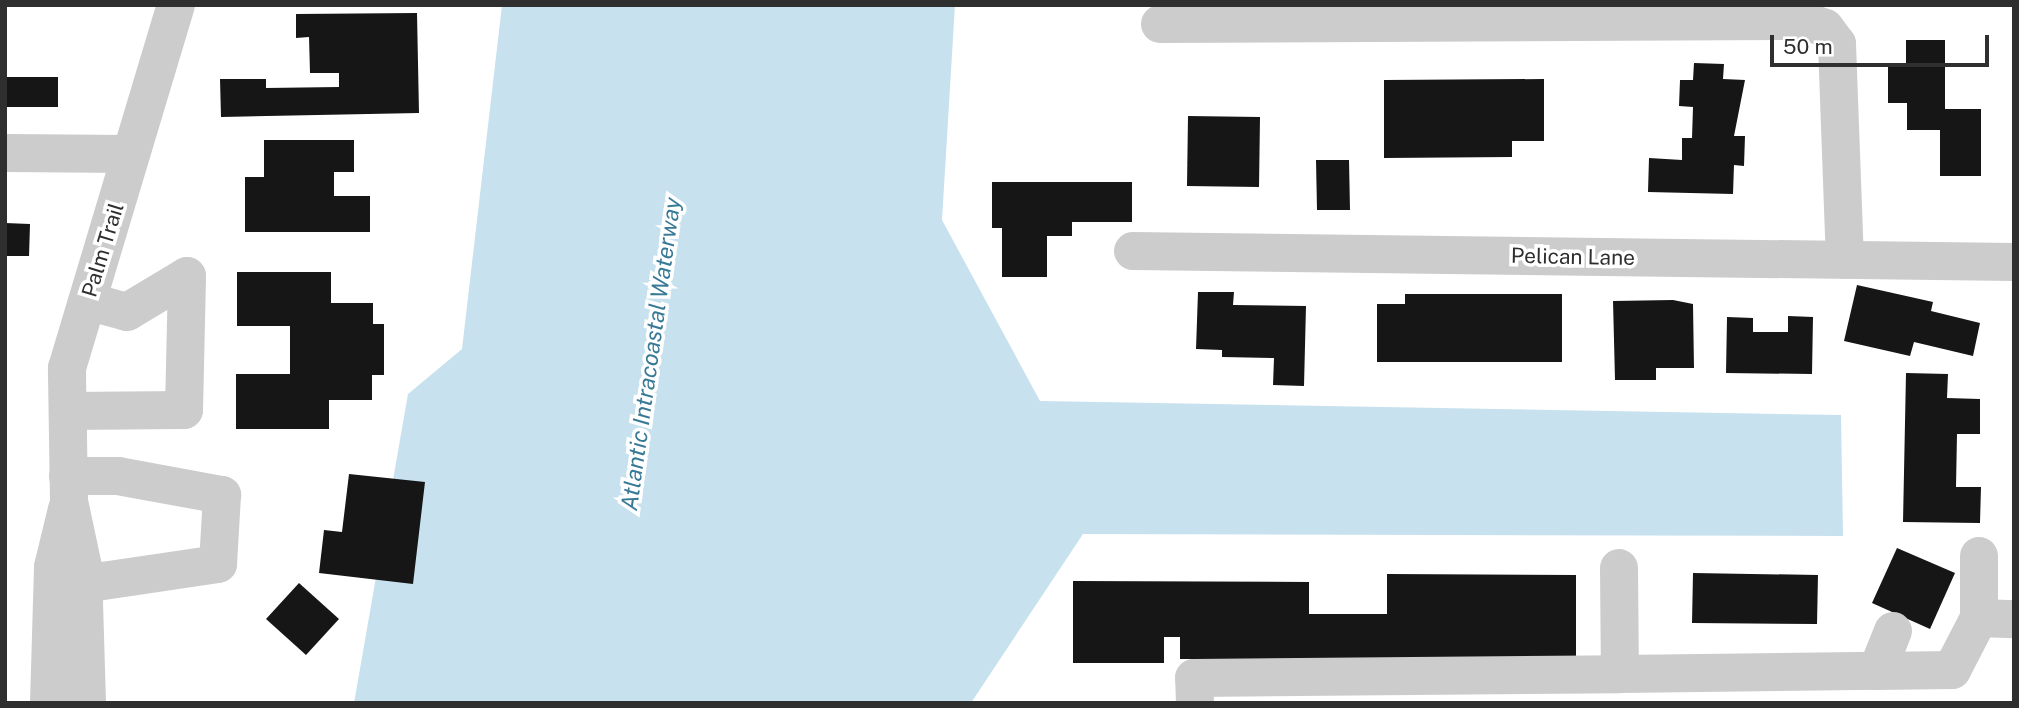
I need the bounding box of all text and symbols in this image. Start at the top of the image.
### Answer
scale bar [1774,21,1993,65]
text: 50 m [1783,34,1833,59]
water label: Atlantic Intracoastal Waterway [615,195,687,513]
street label: Palm Trail [77,200,129,300]
street label: Pelican Lane [1511,243,1635,271]

